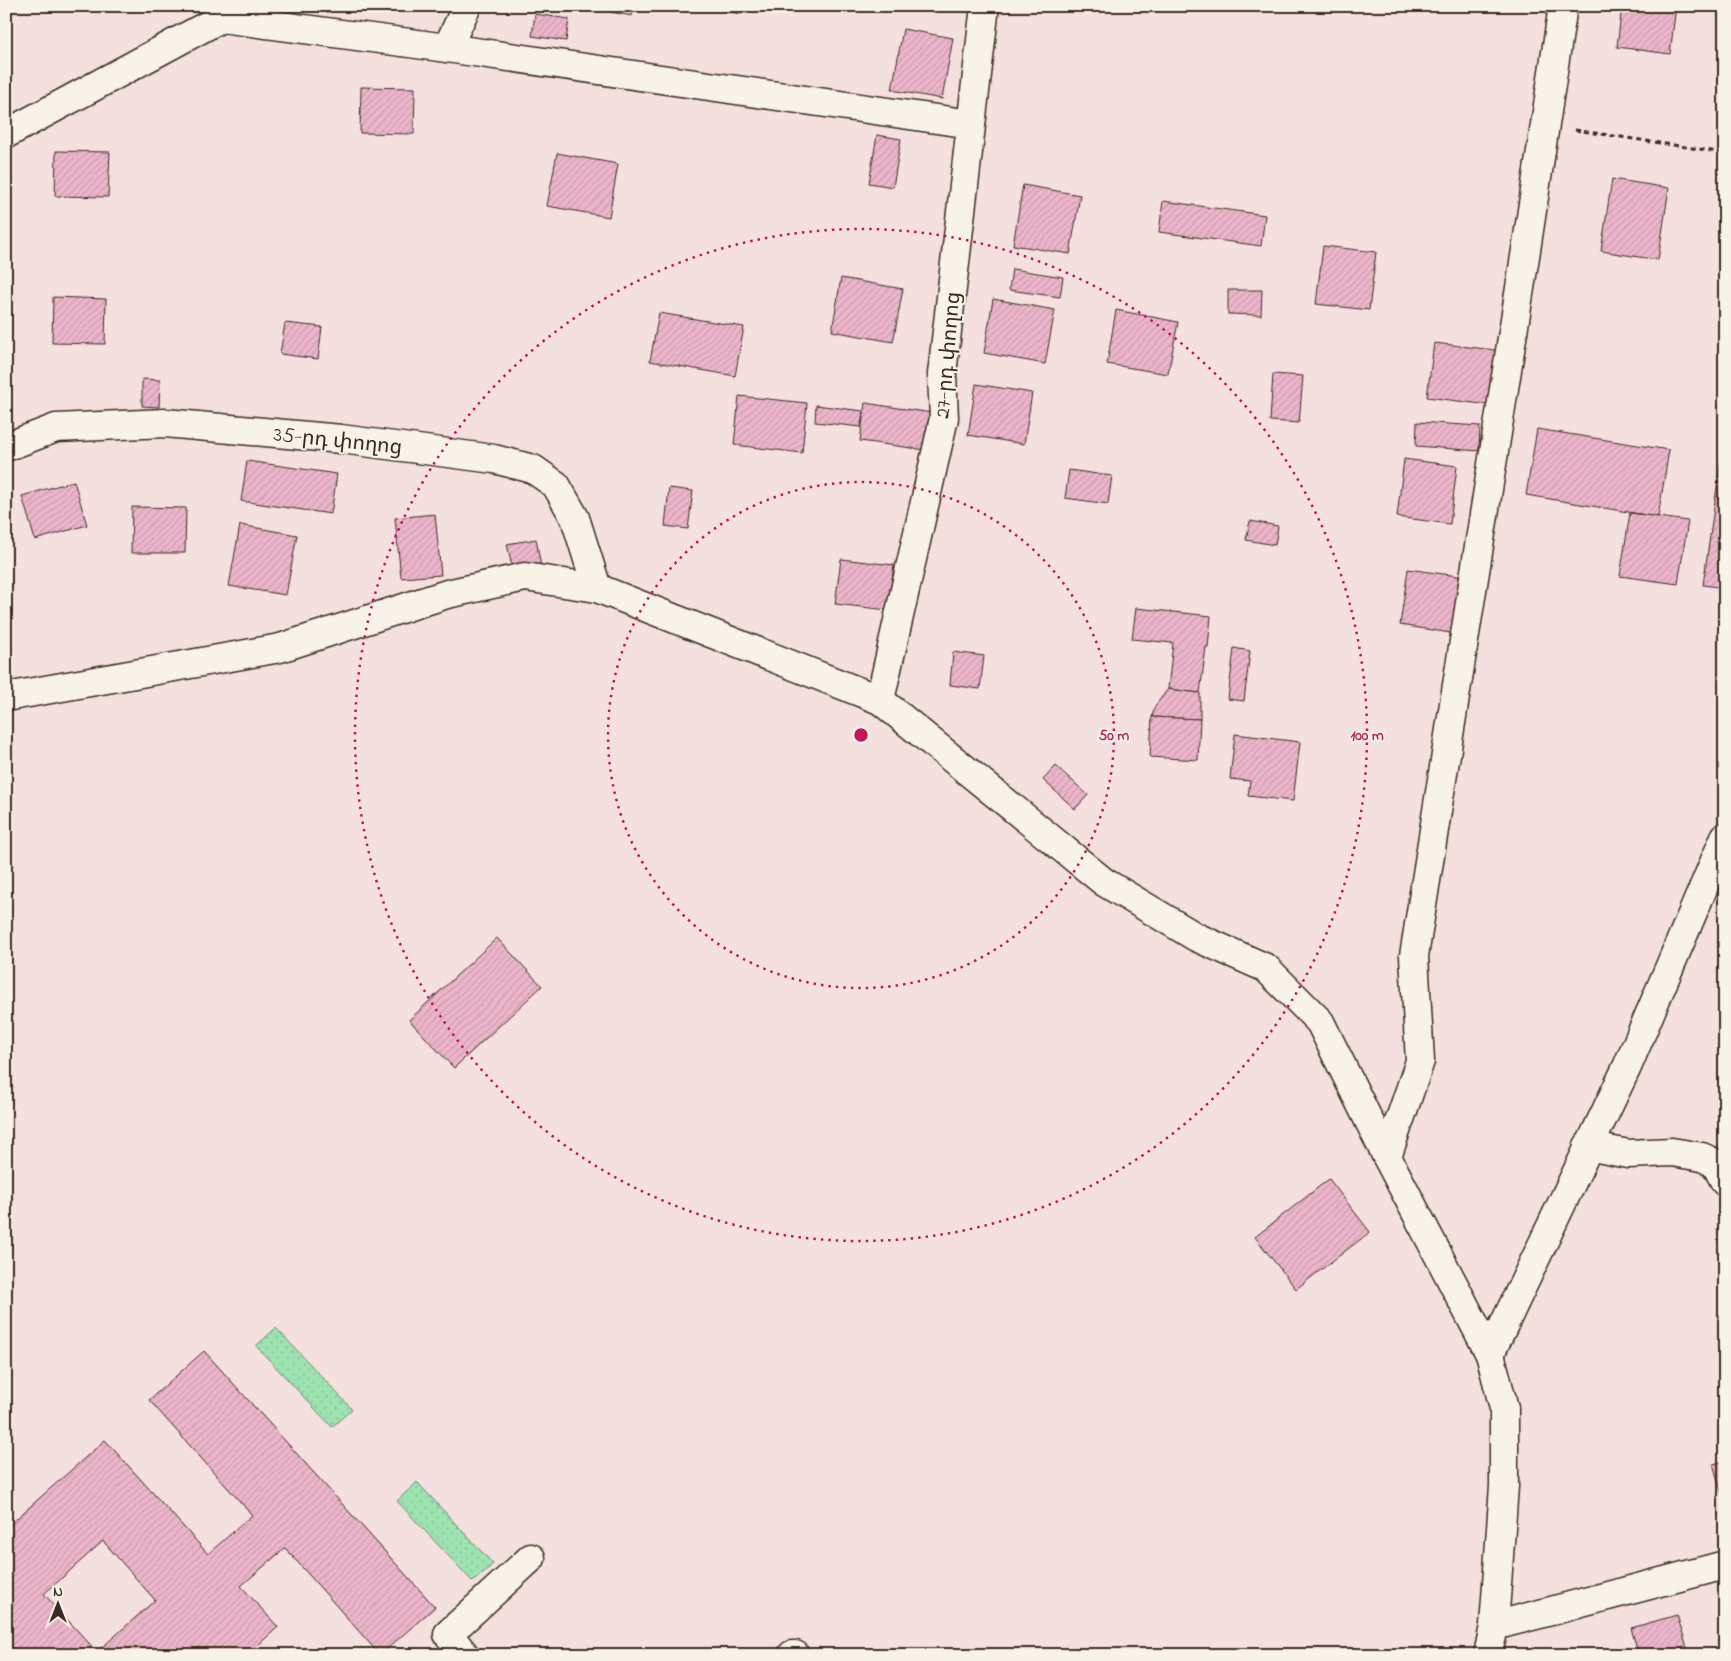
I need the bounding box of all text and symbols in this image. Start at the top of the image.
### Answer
street label: 27-րդ փողոց [928,290,969,420]
street label: 35-րդ փողոց [272,420,404,464]
text: 50 m [1099,725,1130,747]
text: 100 m [1350,725,1384,747]
centre of rings [852,726,870,744]
north arrow [32,1578,82,1628]
text: N [53,1582,63,1603]

